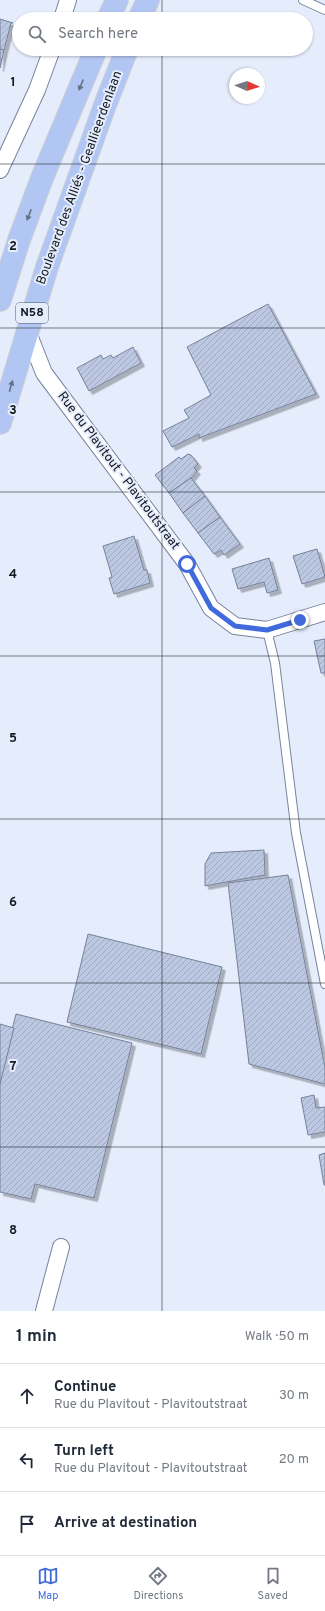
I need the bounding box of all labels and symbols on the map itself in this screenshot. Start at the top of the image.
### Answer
north arrow [229,68,265,104]
street label: Boulevard des Alliés - Geallieerdenlaan [34,69,126,287]
text: 1 [10,75,16,91]
one-way arrow [78,80,84,91]
one-way arrow [25,209,31,221]
text: 2 [9,239,17,255]
road number: N58 [16,303,48,323]
one-way arrow [8,380,14,392]
street label: Rue du Plavitout - Plavitoutstraat [53,389,183,553]
text: 3 [9,403,17,419]
route start [178,555,196,573]
text: 4 [9,567,17,583]
route end [291,611,309,629]
text: 5 [9,731,17,747]
text: 6 [9,895,17,911]
text: 7 [10,1059,17,1075]
text: 8 [9,1223,17,1239]

